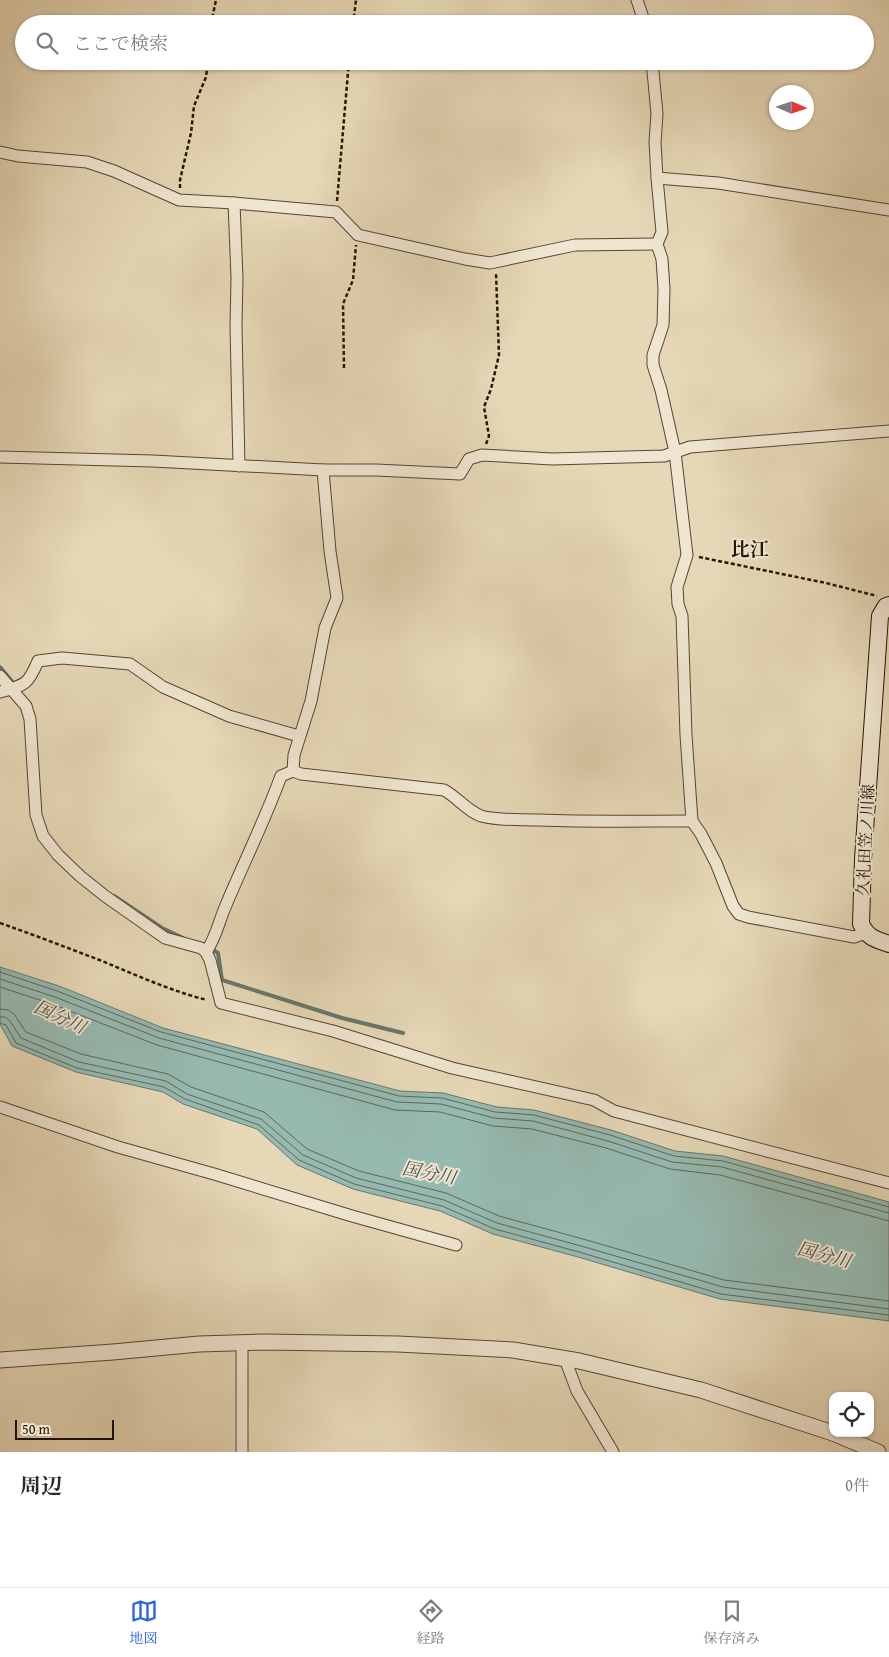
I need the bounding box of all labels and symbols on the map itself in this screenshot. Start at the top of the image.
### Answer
north arrow [769,85,814,130]
district label: 比江 [731,535,769,563]
street label: 久礼田笠ノ川線 [850,783,880,897]
water label: 国分川 [30,993,92,1041]
water label: 国分川 [400,1154,460,1191]
water label: 国分川 [795,1234,856,1275]
scale bar [15,1417,114,1440]

